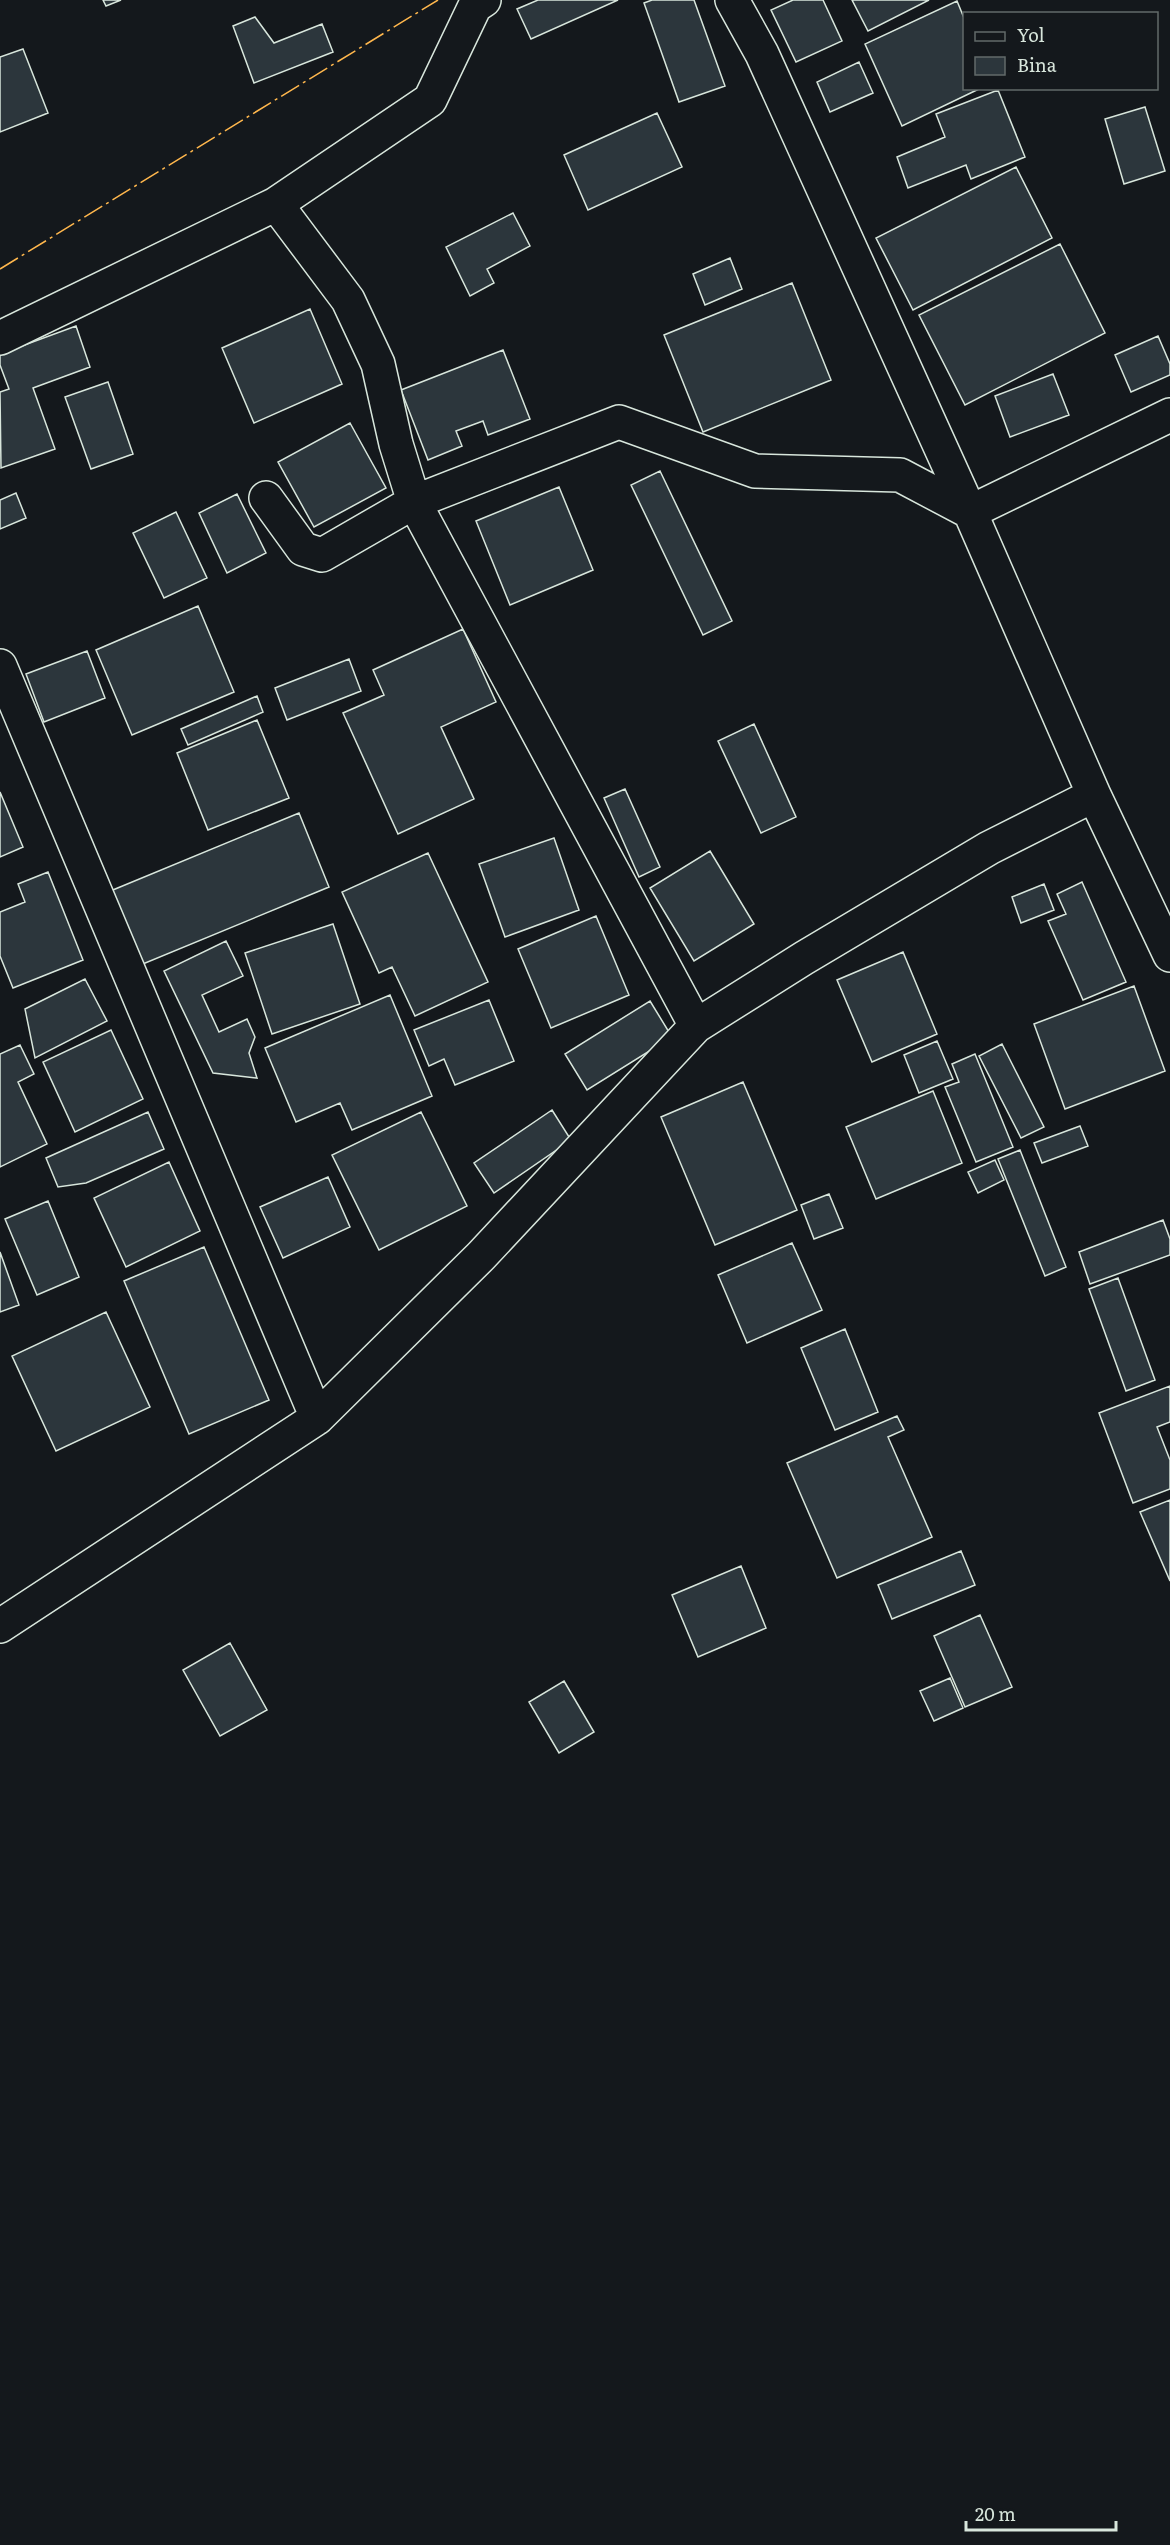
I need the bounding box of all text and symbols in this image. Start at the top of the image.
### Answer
legend [963,12,1158,90]
text: Yol [1017,21,1045,48]
text: Bina [1017,51,1057,78]
scale bar [966,2494,1116,2532]
text: 20 m [975,2500,1016,2527]

